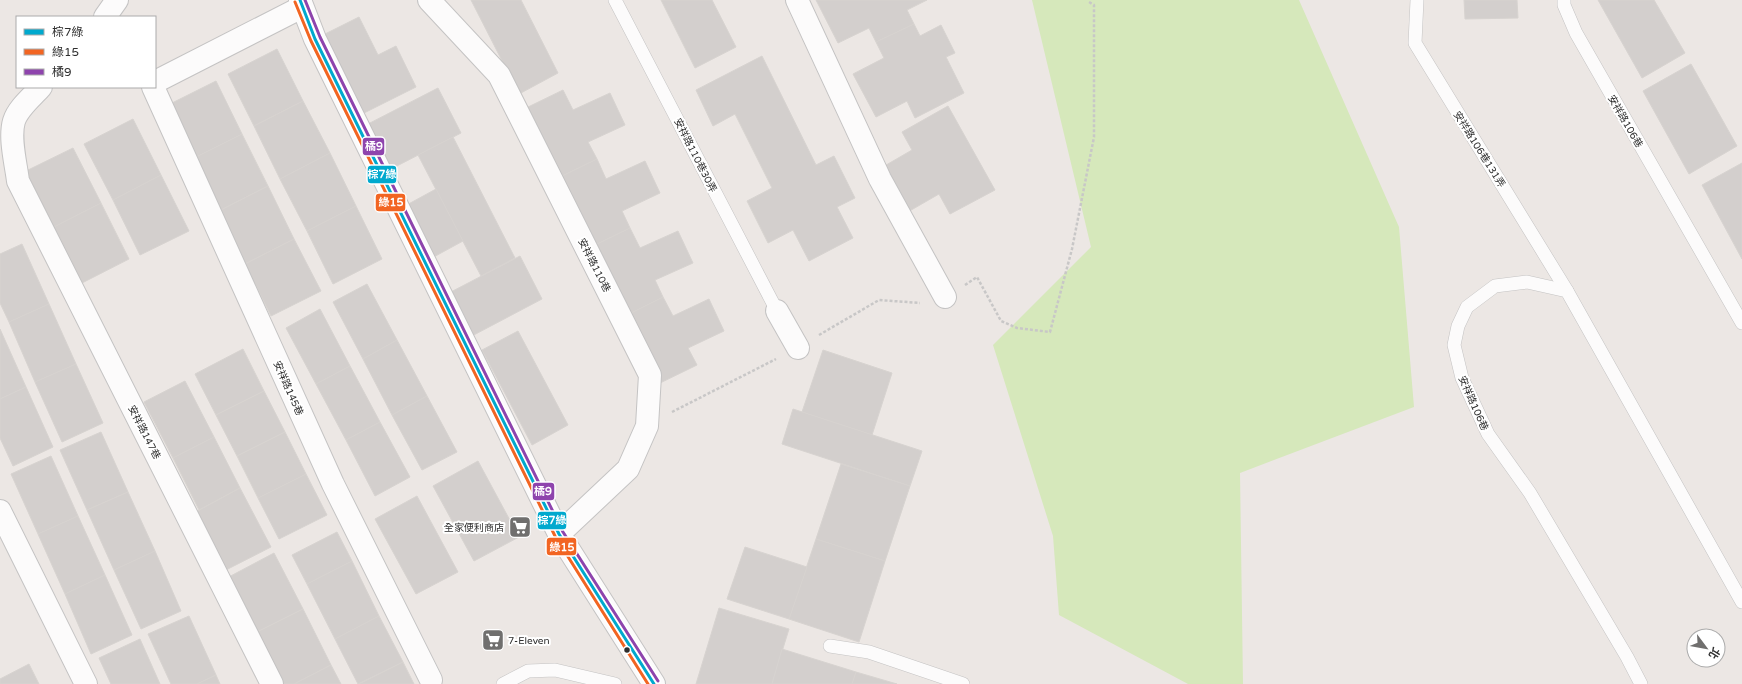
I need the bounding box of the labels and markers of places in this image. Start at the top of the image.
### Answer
supermarket icon: 全家便利商店 [507,514,533,540]
place label: 全家便利商店 [444,522,504,534]
supermarket icon: 7-Eleven [480,627,506,653]
place label: 7-Eleven [508,635,550,647]
unlabelled marker [622,645,632,655]

